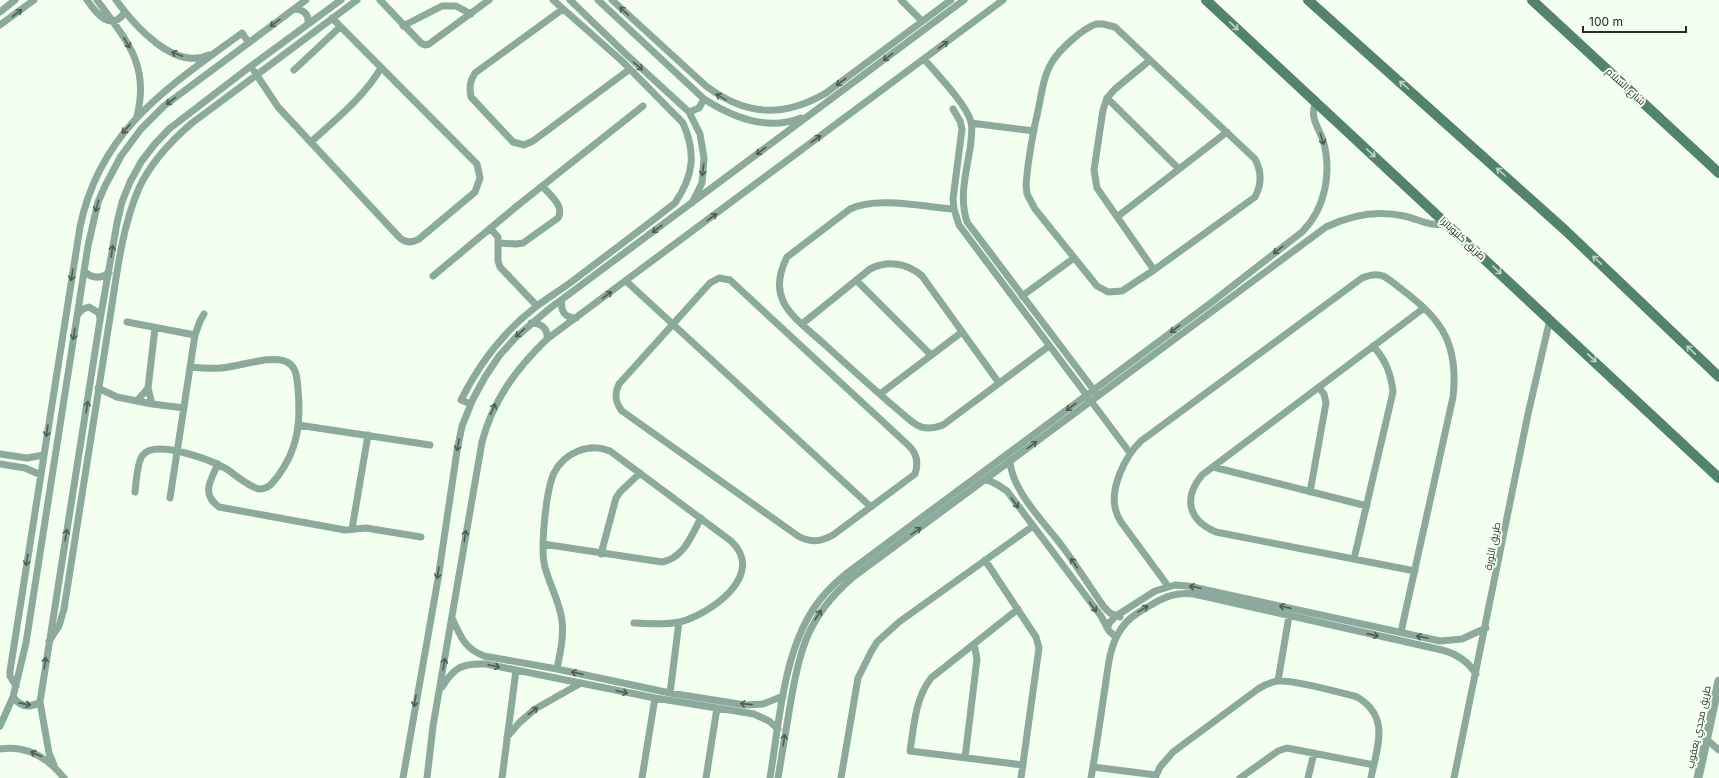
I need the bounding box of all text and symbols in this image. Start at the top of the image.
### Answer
one-way arrow [619,6,629,15]
scale bar [1583,8,1686,34]
one-way arrow [11,9,22,17]
text: 100 m [1589,14,1623,29]
one-way arrow [269,19,280,27]
one-way arrow [1229,22,1240,31]
one-way arrow [124,37,132,49]
one-way arrow [937,41,948,49]
one-way arrow [172,50,184,58]
one-way arrow [882,53,893,61]
one-way arrow [633,61,643,71]
street label: شارع السلام [1603,65,1648,109]
one-way arrow [835,78,846,86]
one-way arrow [1399,81,1409,90]
one-way arrow [715,92,727,100]
one-way arrow [165,97,176,105]
one-way arrow [121,124,130,134]
one-way arrow [1319,132,1326,145]
one-way arrow [810,135,821,143]
one-way arrow [756,147,767,156]
one-way arrow [1366,148,1376,158]
one-way arrow [699,163,707,176]
one-way arrow [1496,168,1506,177]
one-way arrow [93,199,100,212]
one-way arrow [706,212,717,221]
street label: طريق كليوباترا [1437,214,1488,263]
one-way arrow [652,225,663,233]
one-way arrow [109,245,117,258]
one-way arrow [1273,246,1284,254]
one-way arrow [1592,255,1602,265]
one-way arrow [1492,265,1502,275]
one-way arrow [68,268,76,281]
one-way arrow [602,290,613,299]
one-way arrow [1170,325,1181,333]
one-way arrow [70,327,78,340]
one-way arrow [515,328,525,338]
one-way arrow [1686,345,1696,354]
one-way arrow [1587,354,1597,363]
one-way arrow [83,401,91,414]
one-way arrow [1065,402,1076,411]
one-way arrow [490,404,497,416]
one-way arrow [43,424,51,437]
one-way arrow [454,438,462,451]
one-way arrow [1026,441,1037,449]
one-way arrow [1011,497,1020,508]
street label: طريق الثورة [1482,521,1503,571]
one-way arrow [910,527,921,535]
one-way arrow [62,529,70,542]
one-way arrow [461,530,469,543]
one-way arrow [23,553,31,566]
one-way arrow [1070,558,1078,569]
one-way arrow [434,566,442,579]
one-way arrow [1189,583,1202,591]
one-way arrow [1089,601,1097,612]
one-way arrow [1279,602,1292,610]
one-way arrow [1137,605,1149,613]
one-way arrow [815,609,823,621]
one-way arrow [1366,632,1379,639]
one-way arrow [1415,632,1428,640]
one-way arrow [41,657,49,670]
one-way arrow [440,658,448,671]
one-way arrow [488,662,501,670]
one-way arrow [571,669,584,677]
street label: طريق مجدي يعقوب [1683,685,1715,770]
one-way arrow [615,688,628,696]
one-way arrow [411,694,419,707]
one-way arrow [18,701,31,709]
one-way arrow [740,701,753,708]
one-way arrow [527,706,538,715]
one-way arrow [780,733,788,746]
one-way arrow [31,750,43,758]

